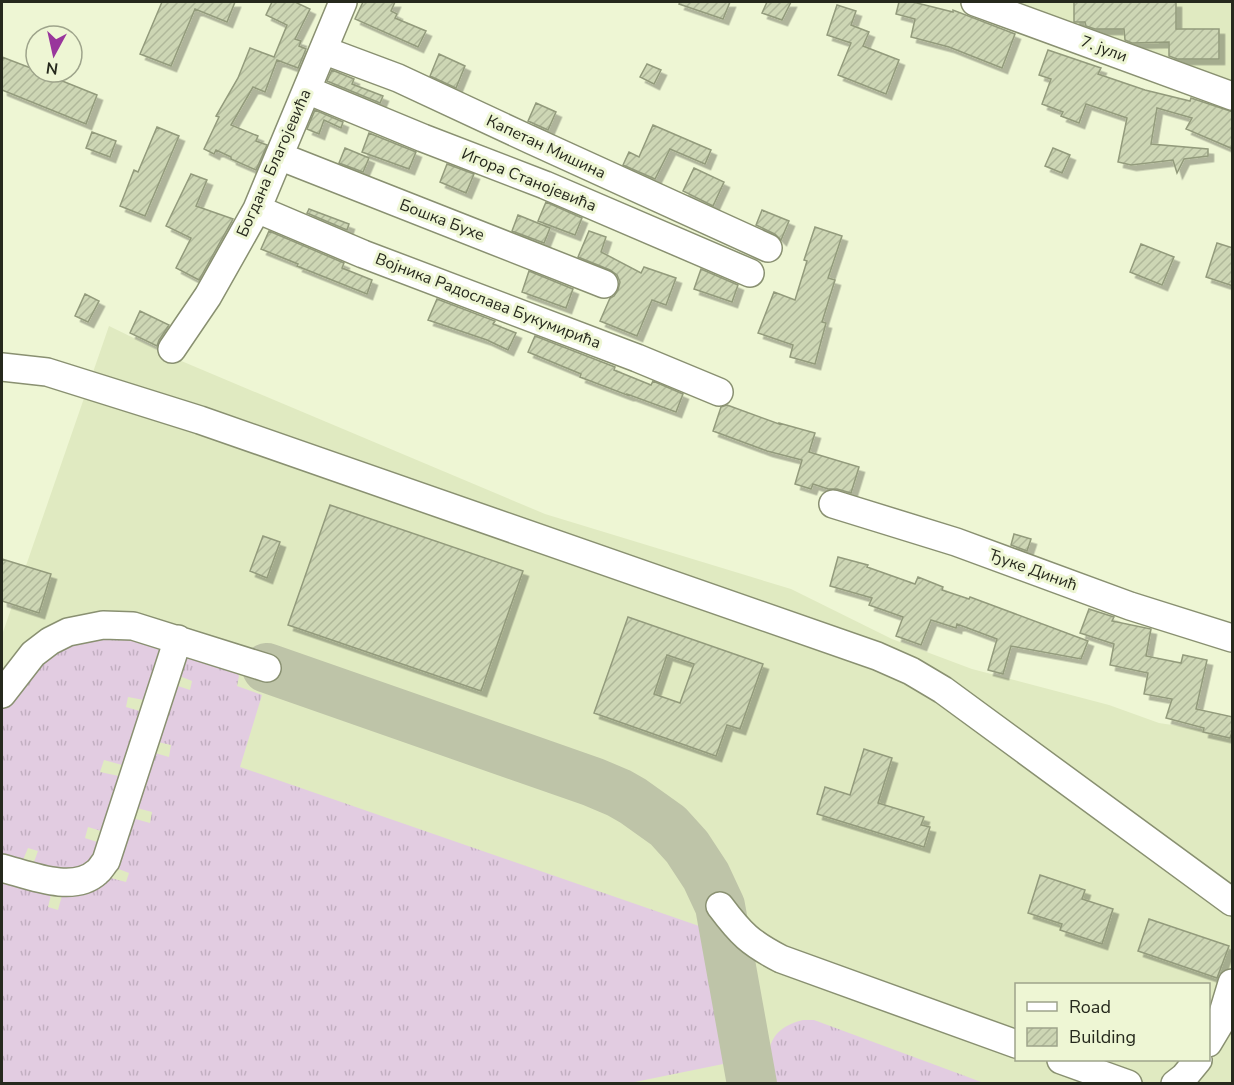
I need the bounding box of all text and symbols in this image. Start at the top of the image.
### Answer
north arrow [24,24,84,84]
street label: 7. јули [1078,31,1130,67]
text: N [45,56,60,80]
street label: Богдана Благојевића [231,86,317,240]
street label: Капетан Мишина [483,110,609,184]
street label: Игора Станојевића [458,143,600,217]
street label: Бошка Бухе [396,194,488,246]
street label: Војника Радослава Букумирића [372,248,604,354]
street label: Ђуке Динић [986,544,1080,596]
legend [1015,983,1210,1061]
text: Road [1069,995,1111,1019]
text: Building [1069,1025,1136,1049]

